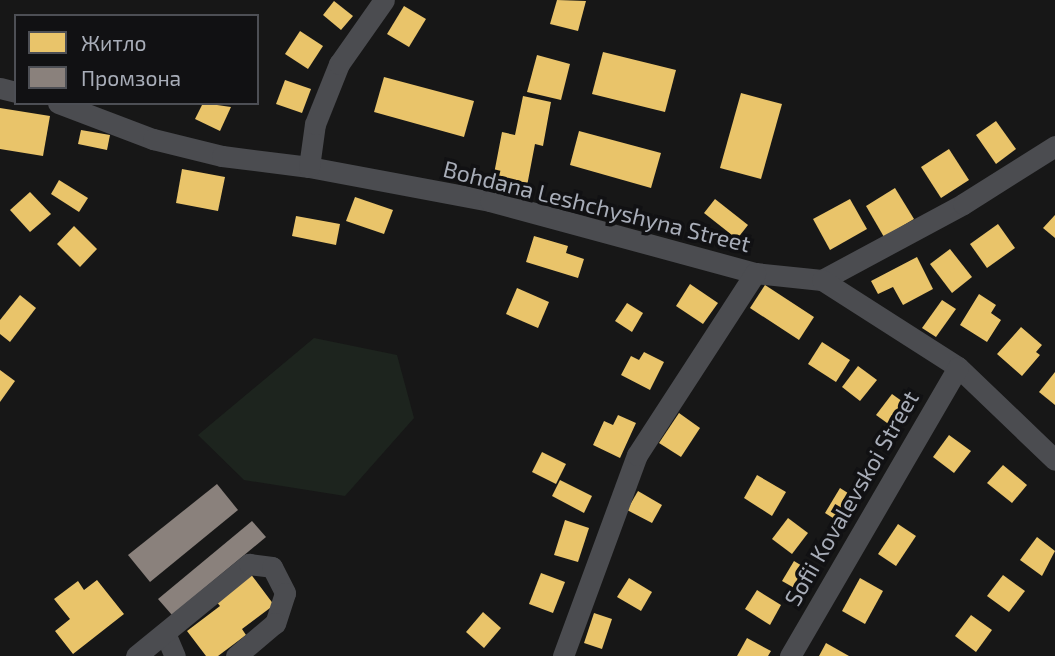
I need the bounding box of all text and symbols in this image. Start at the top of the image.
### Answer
legend [14,14,259,105]
text: Житло [81,30,146,55]
text: Промзона [81,65,181,90]
street label: Bohdana Leshchyshyna Street [440,154,754,258]
street label: Sofii Kovalevskoi Street [778,386,924,610]

